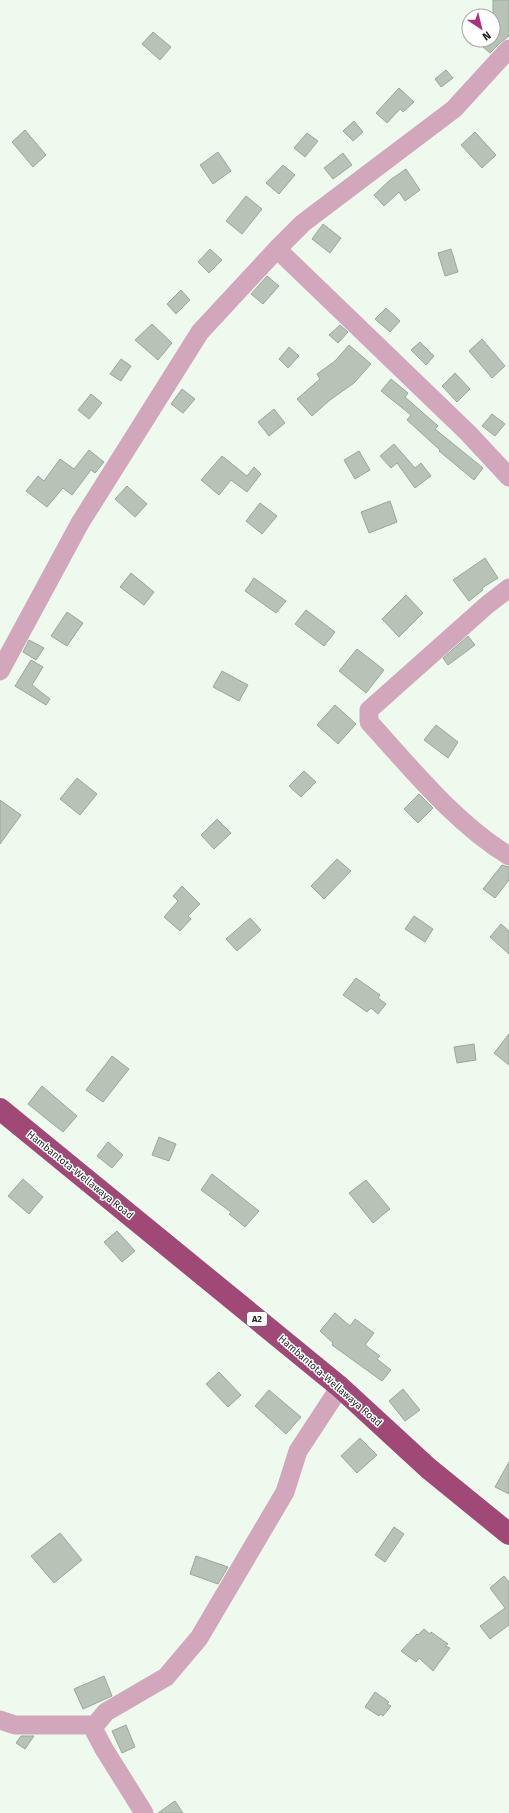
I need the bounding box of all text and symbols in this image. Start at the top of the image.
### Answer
north arrow [461,8,501,48]
text: N [480,28,493,43]
street label: Hambantota-Wellawaya Road [24,1128,136,1222]
road number: A2 [247,1312,267,1326]
street label: Hambantota-Wellawaya Road [276,1333,384,1429]

